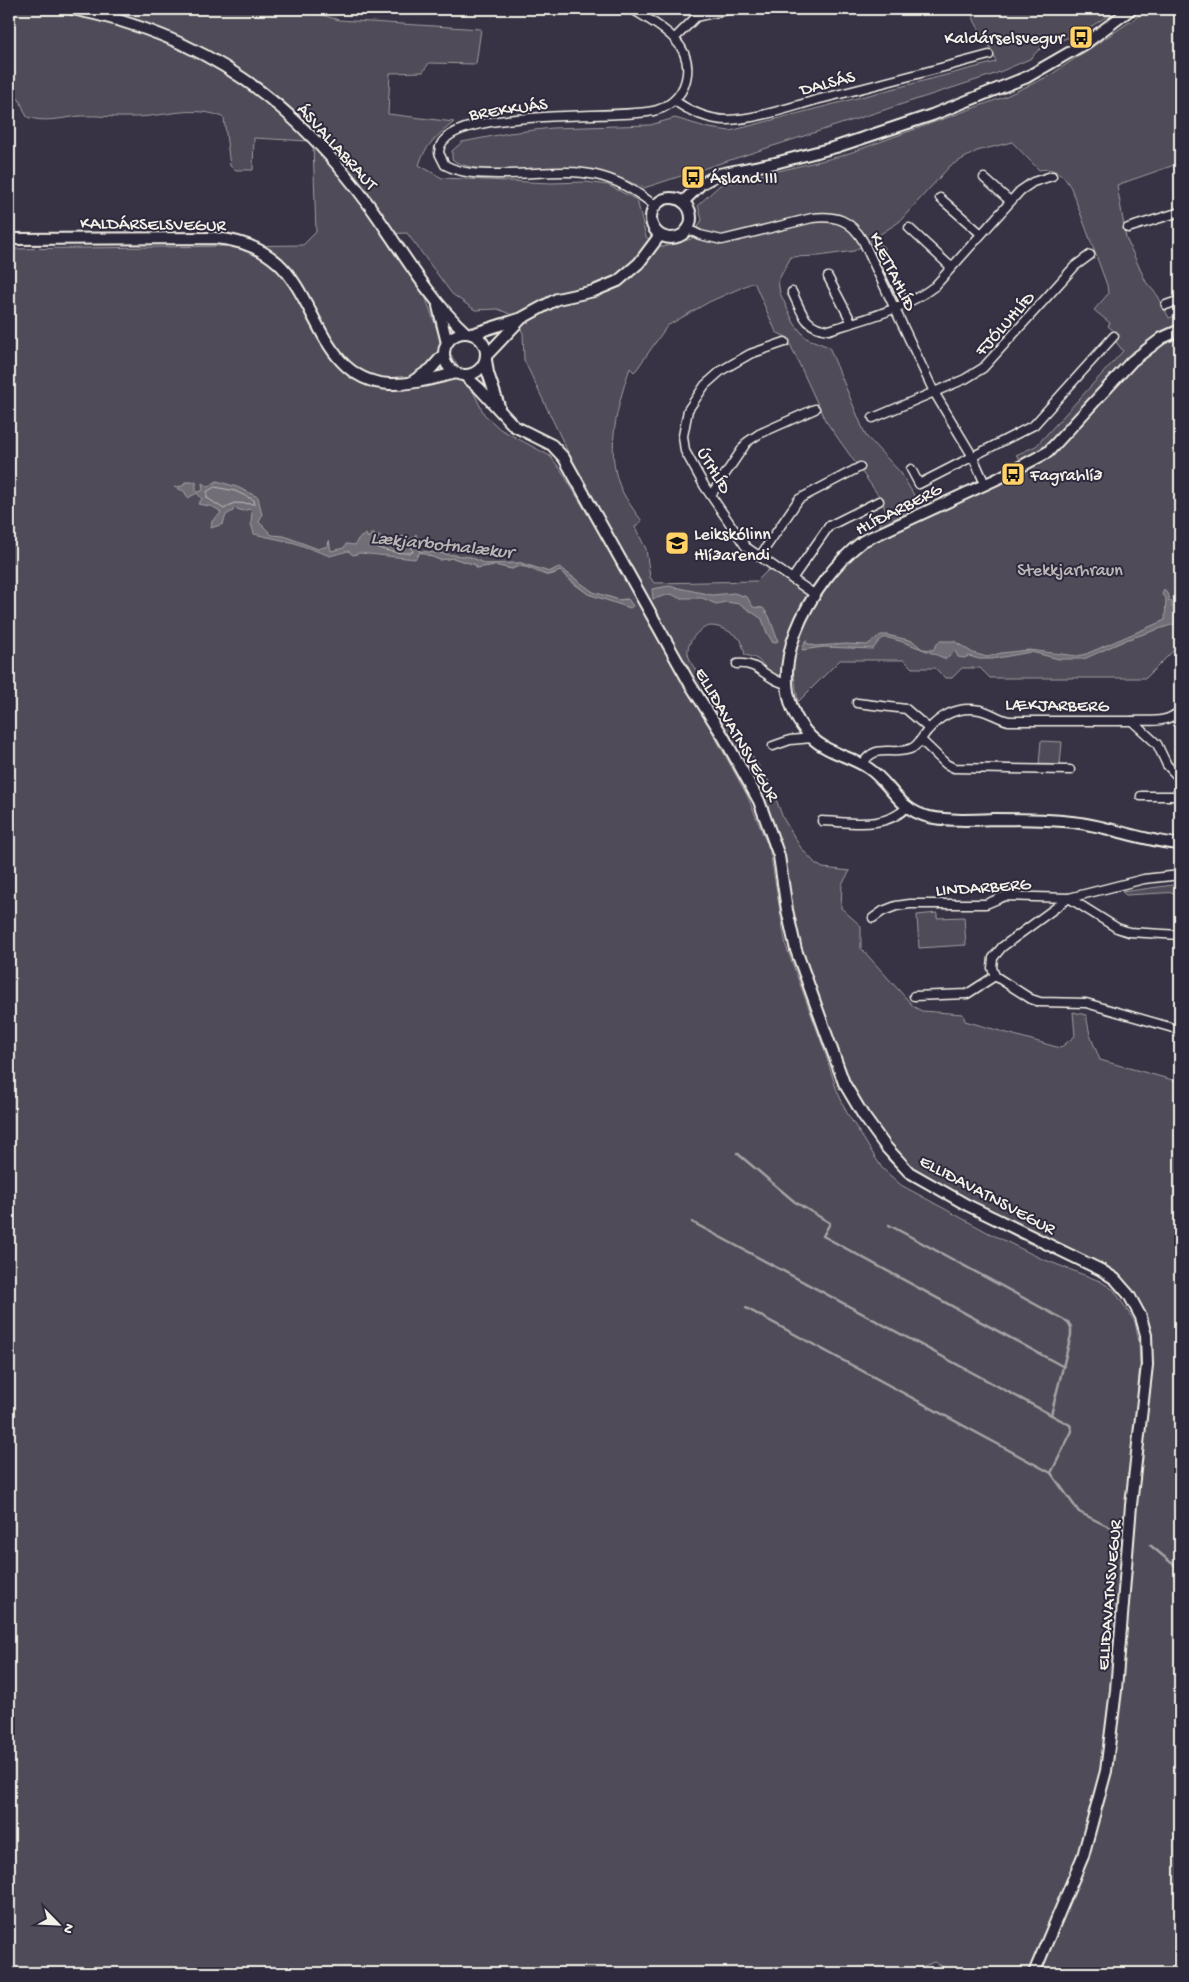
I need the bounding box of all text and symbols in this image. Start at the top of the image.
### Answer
bus stop icon: Kaldárselsvegur [1068,24,1094,50]
place label: Kaldárselsvegur [944,29,1066,50]
street label: DALSÁS [797,66,858,102]
street label: BREKKUÁS [467,93,550,127]
street label: ÁSVALLABRAUT [292,99,382,196]
bus stop icon: Ásland III [680,164,706,190]
place label: Ásland III [710,168,778,190]
street label: KALDÁRSELSVEGUR [80,213,227,237]
street label: KLETTAHLÍÐ [864,229,920,315]
street label: FJÓLUHLÍÐ [971,288,1040,362]
street label: ÚTHLÍÐ [691,444,735,498]
bus stop icon: Fagrahlíð [1000,461,1026,487]
place label: Fagrahlíð [1029,466,1102,487]
street label: HLÍÐARBERG [852,479,946,541]
place label: Leikskólinn Hlíðarendi [694,525,771,567]
water label: Lækjarbotnalækur [369,528,518,566]
school or university icon: Leikskólinn Hlíðarendi [664,530,690,556]
park label: Stekkjarhraun [1017,561,1123,582]
street label: ELLIÐAVATNSVEGUR [689,665,783,806]
street label: LÆKJARBERG [1005,695,1110,718]
street label: LINDARBERG [935,875,1032,902]
street label: ELLIÐAVATNSVEGUR [915,1151,1059,1241]
street label: ELLIÐAVATNSVEGUR [1093,1518,1128,1671]
north arrow [32,1900,82,1950]
text: N [58,1921,77,1936]

